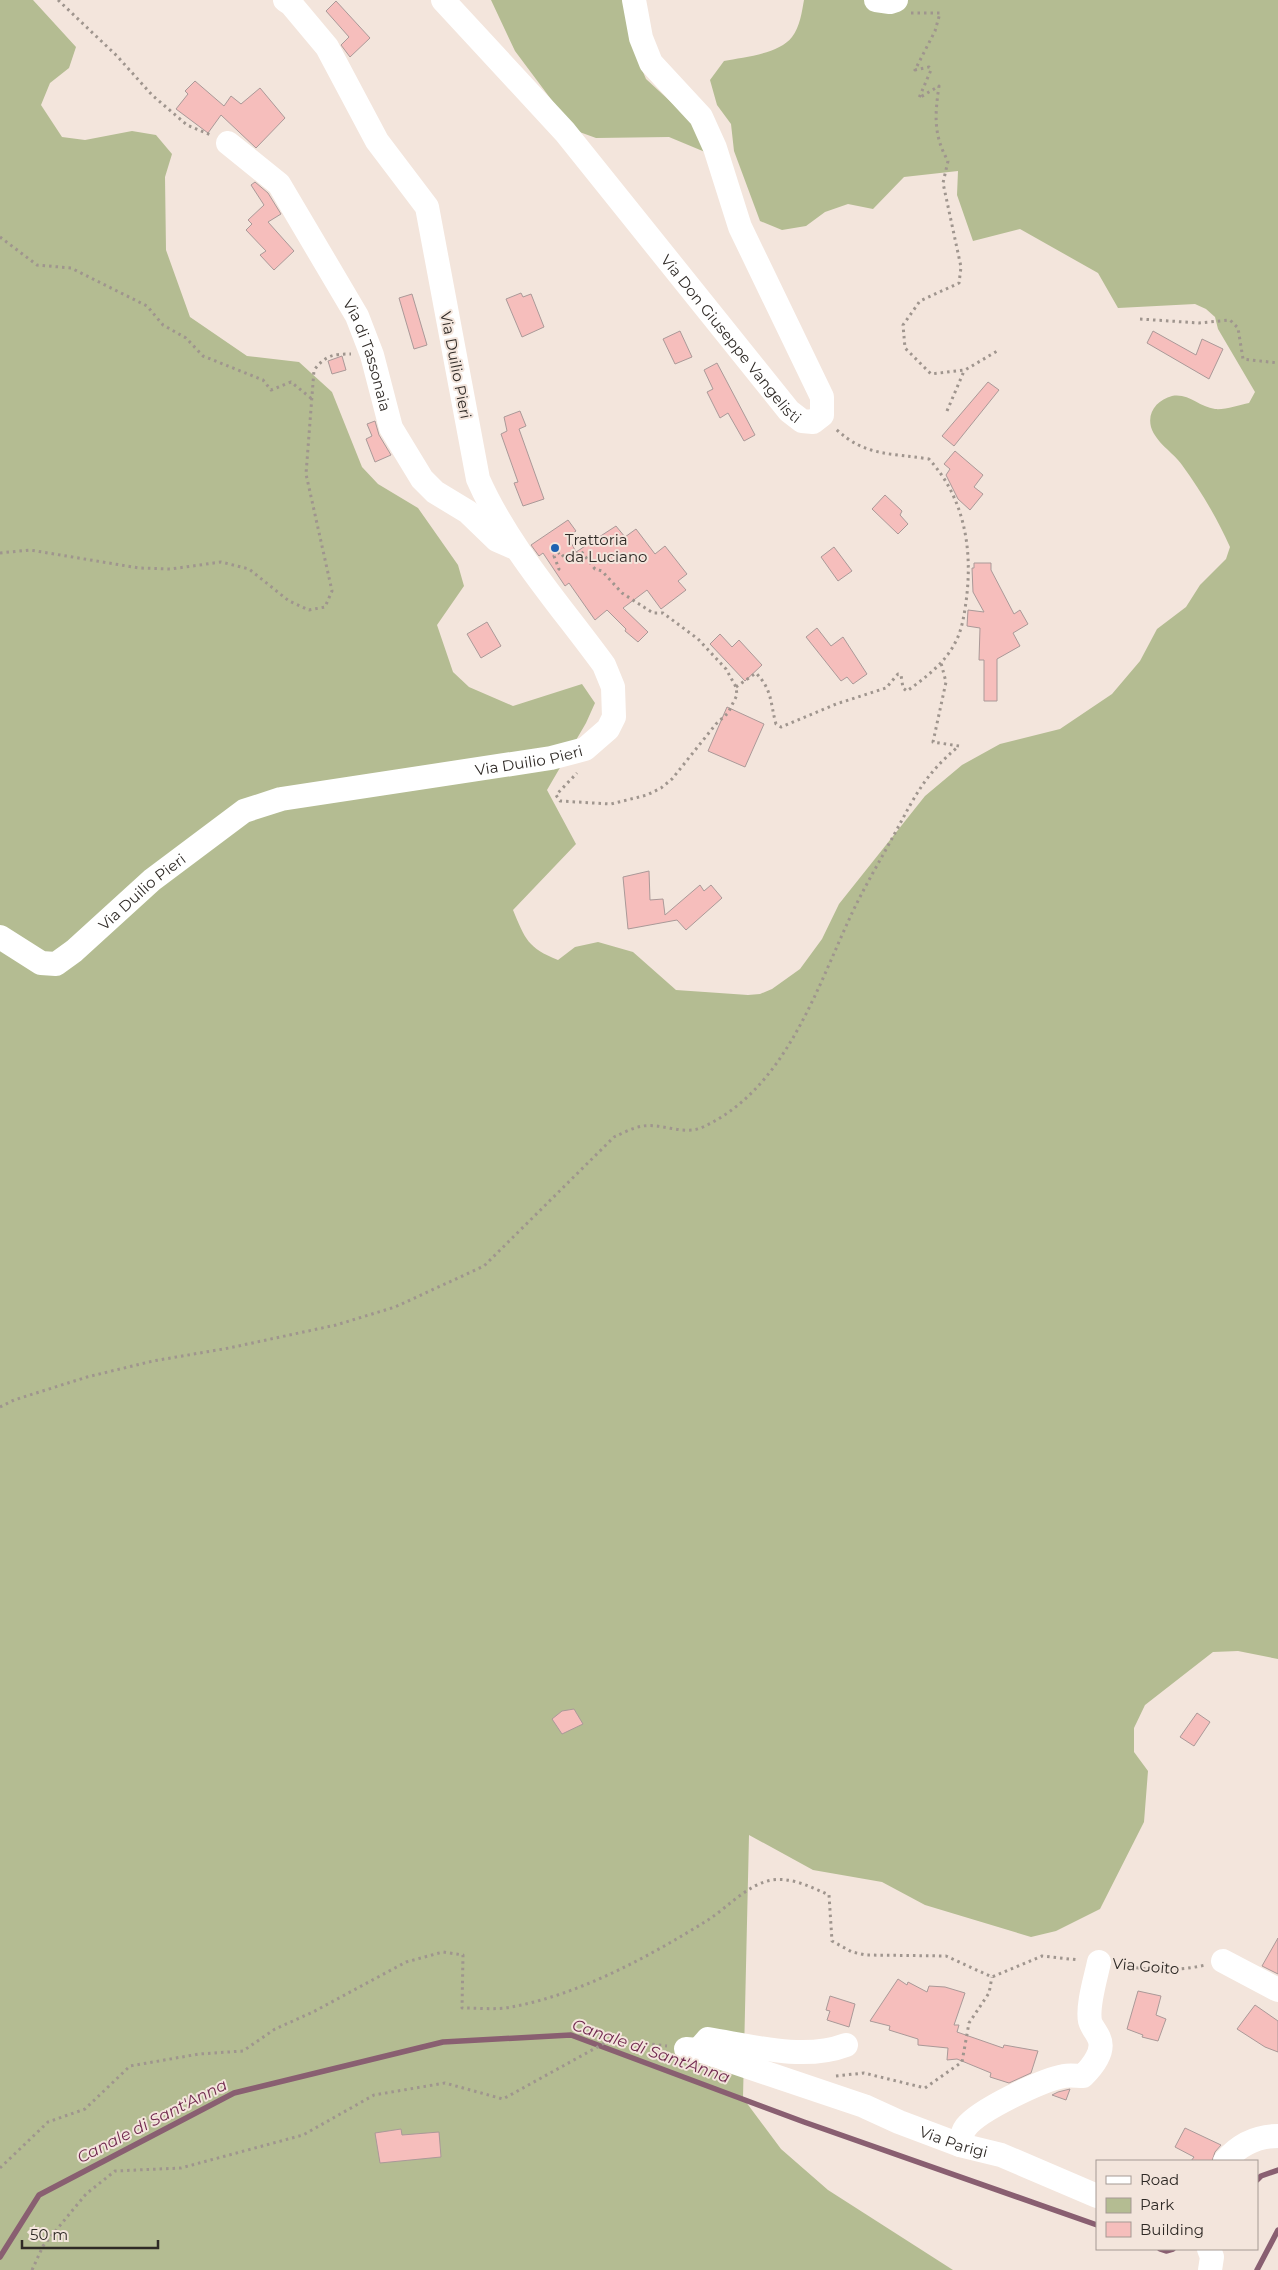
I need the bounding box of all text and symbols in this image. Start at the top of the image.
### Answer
street label: Via Don Giuseppe Vangelisti [657,250,805,427]
street label: Via di Tassonaia [339,295,396,413]
street label: Via Duilio Pieri [436,310,476,420]
place label: Trattoria da Luciano [565,530,648,566]
marker: Trattoria da Luciano [549,542,561,554]
street label: Via Duilio Pieri [474,741,585,779]
street label: Via Duilio Pieri [94,849,189,934]
street label: Via Goito [1112,1954,1180,1978]
water label: Canale di Sant'Anna [570,2015,733,2087]
water label: Canale di Sant'Anna [74,2075,230,2167]
street label: Via Parigi [917,2121,990,2161]
legend [1096,2160,1258,2250]
text: Road [1140,2170,1179,2189]
text: Park [1140,2195,1174,2214]
scale bar [22,2218,159,2250]
text: Building [1140,2220,1204,2239]
text: 50 m [30,2225,68,2244]

